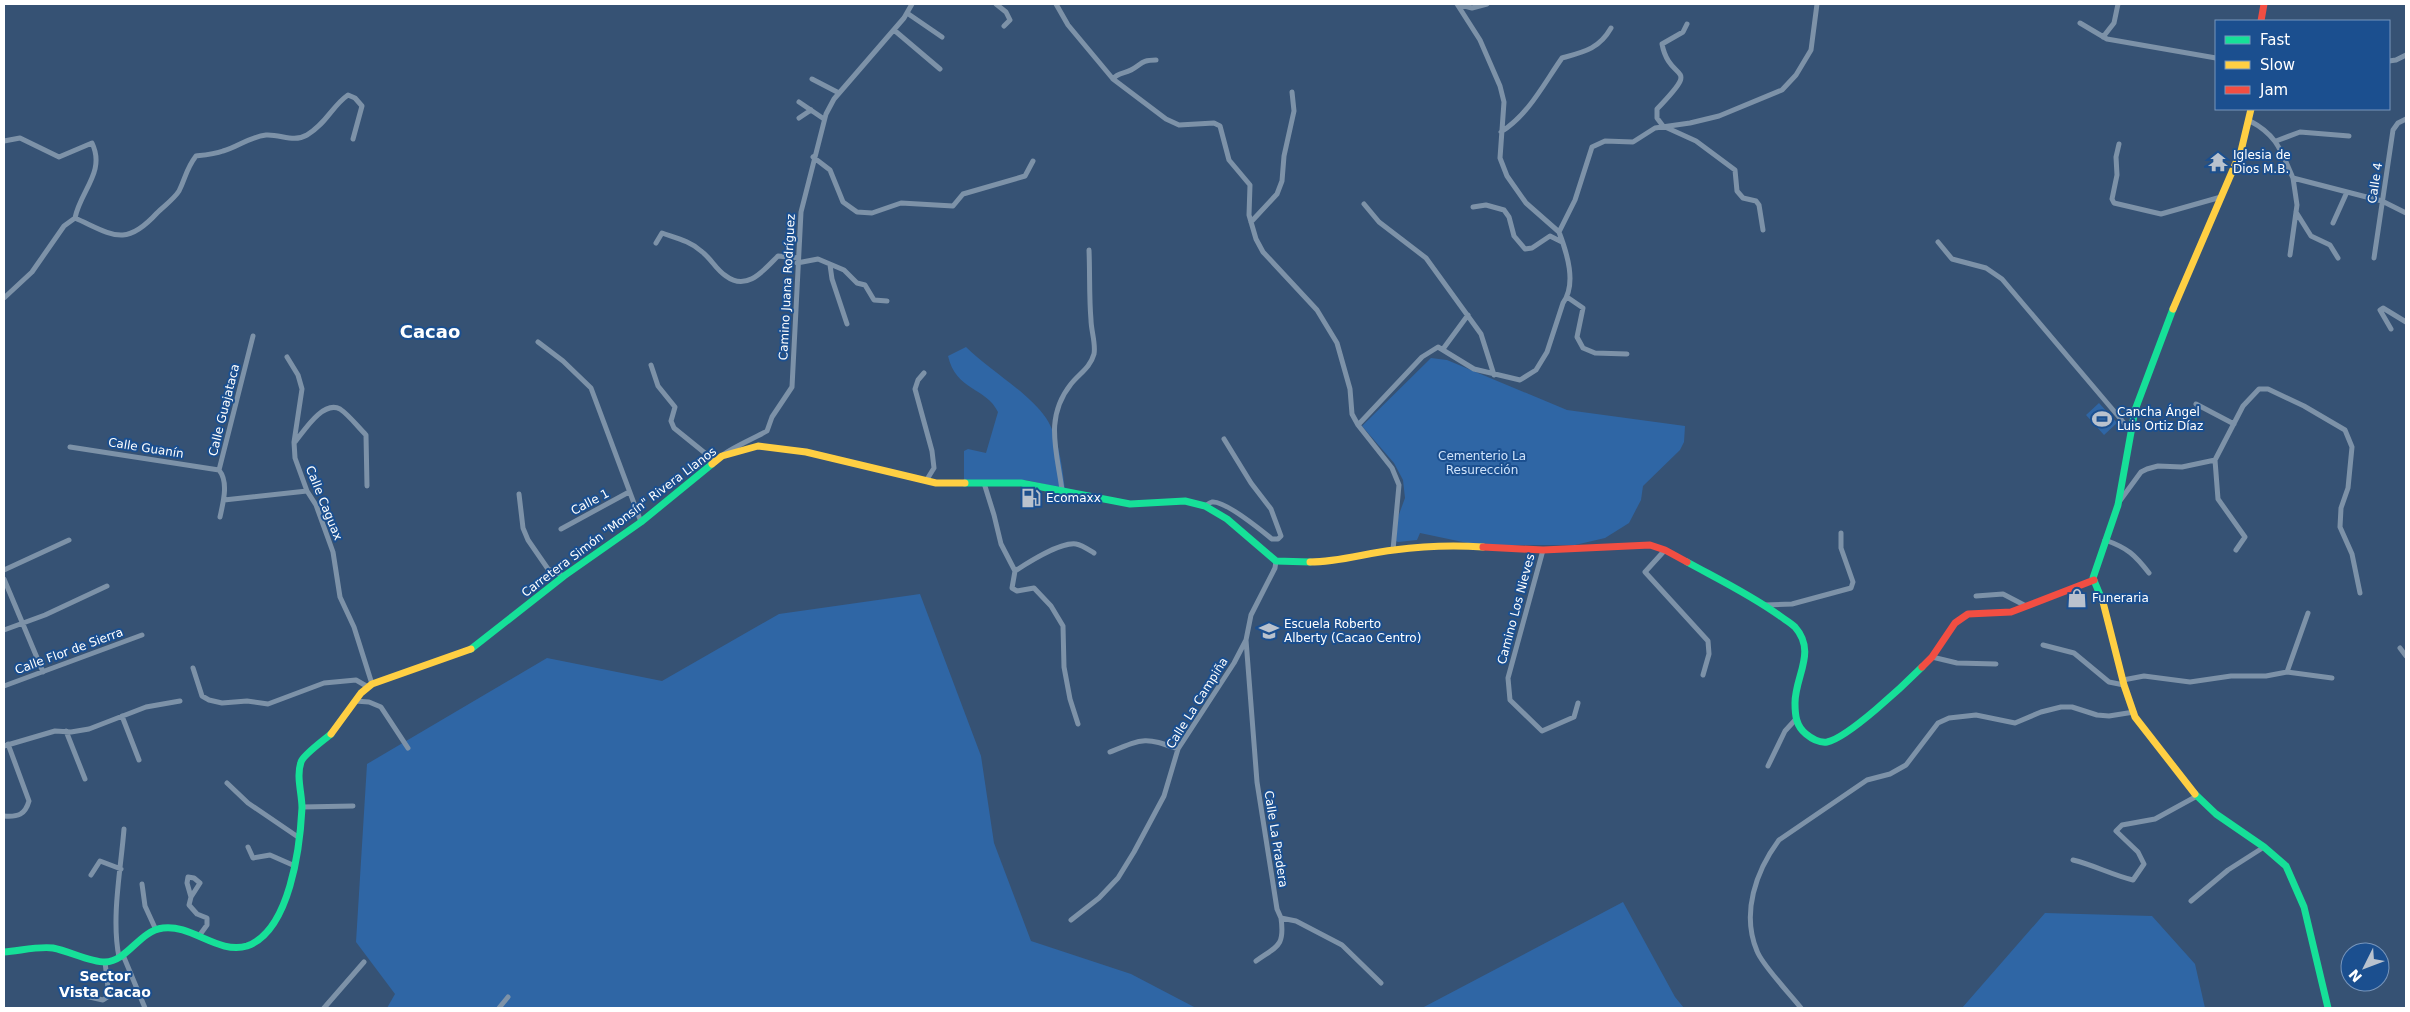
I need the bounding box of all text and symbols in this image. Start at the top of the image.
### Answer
legend [2215,20,2390,110]
text: Fast [2260,31,2290,49]
text: Slow [2260,56,2295,74]
text: Jam [2259,81,2288,99]
place label: Iglesia de Dios M.B. [2233,148,2291,176]
temple icon: Iglesia de Dios M.B. [2207,151,2229,173]
street label: Calle 4 [2365,162,2385,204]
street label: Camino Juana Rodríguez [776,213,798,361]
district label: Cacao [400,321,460,342]
street label: Calle Guajataca [206,362,242,458]
place label: Cancha Ángel Luis Ortiz Díaz [2117,404,2203,433]
sports icon: Cancha Ángel Luis Ortiz Díaz [2091,408,2113,430]
street label: Calle Guanín [107,435,185,461]
street label: Carretera Simón "Monsín" Rivera Llanos [519,444,719,600]
park label: Cementerio La Resurección [1438,449,1526,477]
street label: Calle Caguax [303,464,345,542]
street label: Calle 1 [569,486,611,518]
fuel station icon: Ecomaxx [1020,487,1042,509]
place label: Ecomaxx [1046,491,1101,505]
street label: Camino Los Nieves [1495,552,1537,666]
shop icon: Funeraria [2066,587,2088,609]
place label: Funeraria [2092,591,2149,605]
place label: Escuela Roberto Alberty (Cacao Centro) [1284,617,1421,645]
school or university icon: Escuela Roberto Alberty (Cacao Centro) [1258,620,1280,642]
street label: Calle Flor de Sierra [13,625,125,677]
street label: Calle La Campiña [1163,655,1231,751]
street label: Calle La Pradera [1261,789,1291,889]
north arrow [2340,942,2390,992]
text: N [2345,966,2365,985]
district label: Sector Vista Cacao [59,968,151,1000]

